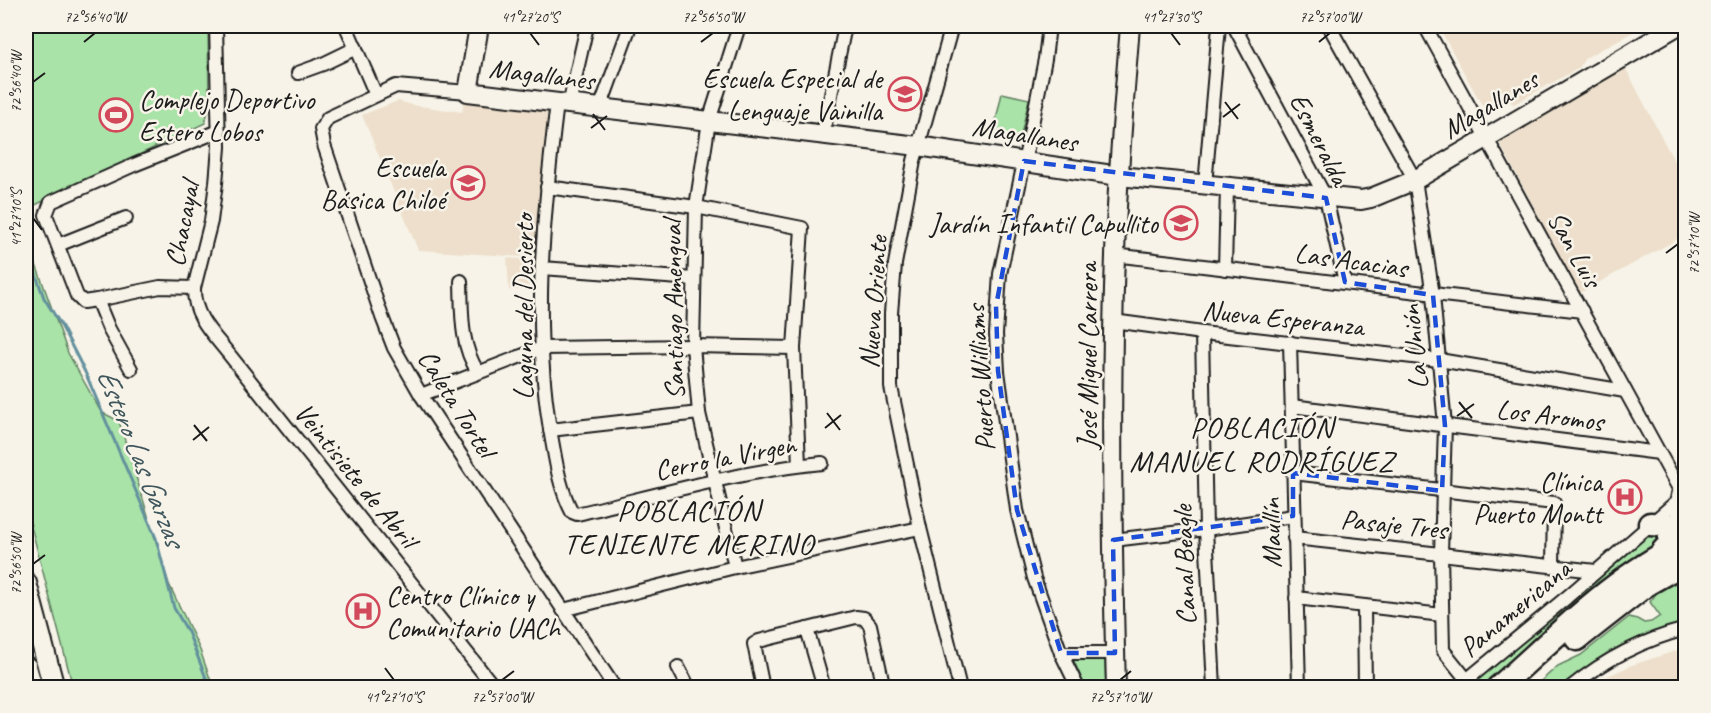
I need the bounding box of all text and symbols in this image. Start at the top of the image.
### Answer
text: 72°56'40"W [65,8,129,27]
text: 41°27'20"S [501,8,561,27]
text: 72°56'50"W [683,8,747,27]
text: 41°27'30"S [1142,8,1202,27]
text: 72°57'00"W [1300,8,1364,27]
text: 72°56'40"W [7,48,26,112]
street label: Magallanes [487,50,599,98]
place label: Escuela Especial de Lenguaje Vainilla [703,61,884,128]
street label: Magallanes [1436,61,1546,146]
school or university icon: Escuela Especial de Lenguaje Vainilla [887,76,923,112]
place label: Complejo Deportivo Estero Lobos [139,82,316,149]
street label: Esmeralda [1282,87,1359,193]
sports icon: Complejo Deportivo Estero Lobos [98,97,134,133]
street label: Magallanes [970,108,1082,160]
place label: Escuela Básica Chiloé [321,150,449,217]
school or university icon: Escuela Básica Chiloé [450,165,486,201]
street label: Chacayal [157,174,208,269]
text: 41°27'10"S [7,187,26,247]
school or university icon: Jardín Infantil Capullito [1163,205,1199,241]
street label: San Luis [1540,205,1611,295]
place label: Jardín Infantil Capullito [928,206,1160,241]
text: 72°57'10"W [1685,210,1704,274]
street label: Laguna del Desierto [506,211,541,400]
street label: Santiago Amengual [654,215,692,400]
street label: Nueva Oriente [851,233,895,370]
street label: Las Acacias [1293,235,1412,286]
street label: José Miguel Carrera [1070,260,1105,451]
street label: Nueva Esperanza [1201,292,1368,344]
street label: Puerto Williams [957,301,1003,452]
street label: La Unión [1392,302,1436,391]
street label: Caleta Tortel [410,343,506,468]
water label: Estero Las Garzas [88,363,196,556]
street label: Los Aromos [1495,391,1608,439]
street label: Veintisiete de Abril [287,395,428,559]
district label: POBLACIÓN MANUEL RODRÍGUEZ [1129,408,1397,480]
street label: Cerro la Virgen [652,426,800,488]
place label: Clínica Puerto Montt [1473,464,1605,531]
hospital icon: Clínica Puerto Montt [1607,479,1643,515]
district label: POBLACIÓN TENIENTE MERINO [564,491,816,563]
street label: Maullín [1253,496,1289,568]
street label: Pasaje Tres [1339,501,1451,547]
street label: Canal Beagle [1164,502,1204,626]
text: 72°56'50"W [7,530,26,594]
street label: Panamericana [1452,550,1580,665]
place label: Centro Clínico y Comunitario UACh [386,578,562,645]
hospital icon: Centro Clínico y Comunitario UACh [345,593,381,629]
text: 41°27'10"S [365,688,425,707]
text: 72°57'00"W [472,688,536,707]
text: 72°57'10"W [1090,688,1154,707]

